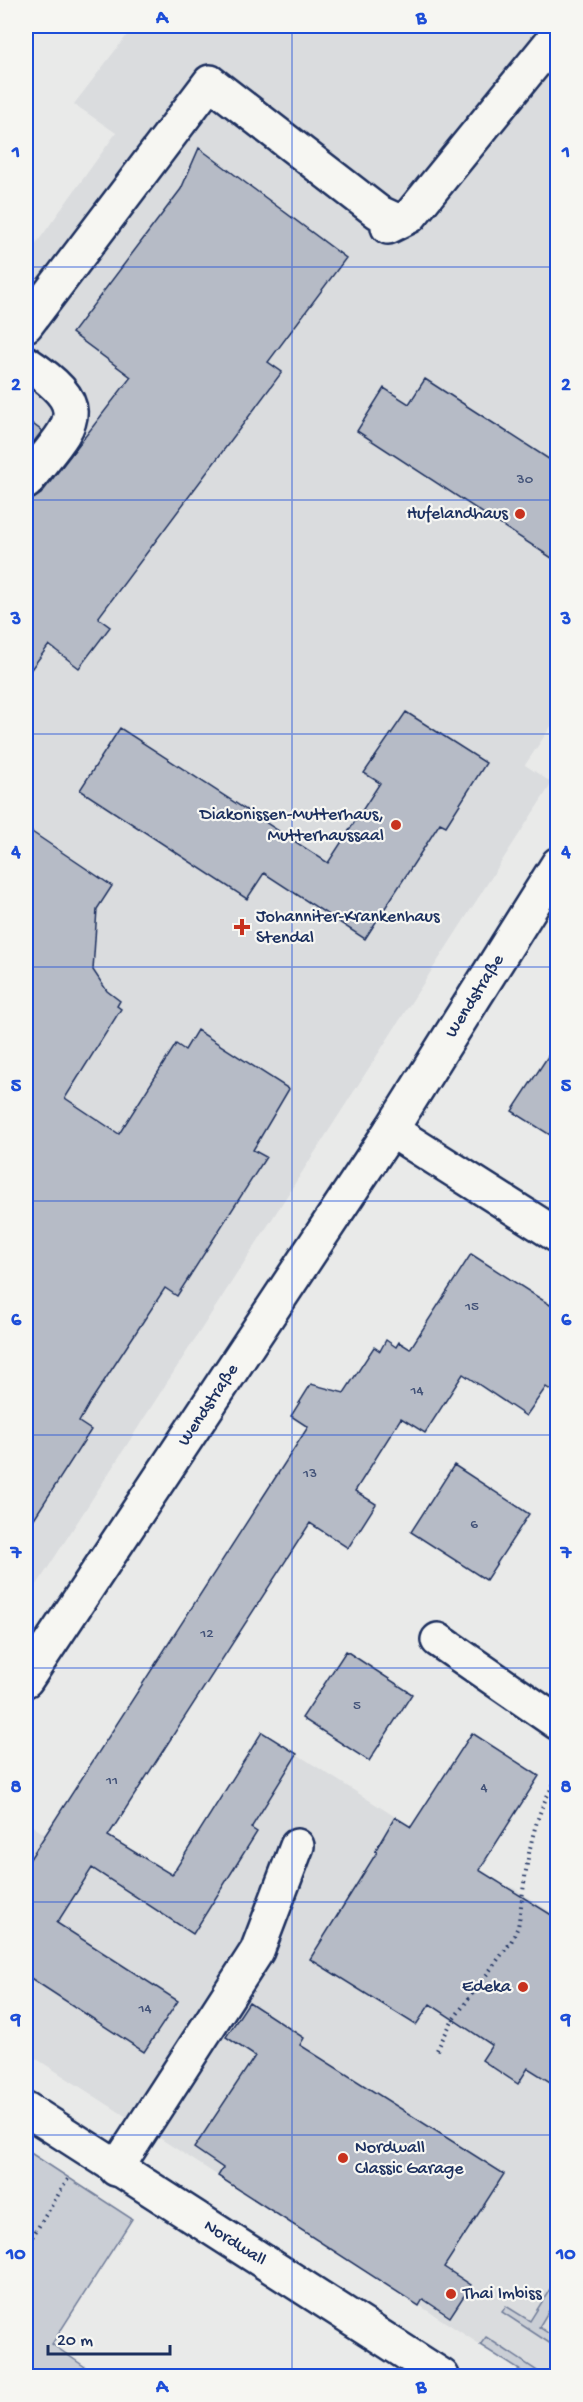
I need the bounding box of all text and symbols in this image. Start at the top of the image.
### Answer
text: A [155,8,170,31]
text: B [415,8,427,31]
text: 1 [11,142,20,165]
text: 1 [561,142,570,165]
text: 2 [11,375,21,398]
text: 2 [561,375,571,398]
house number: 30 [516,471,534,489]
place label: Hufelandhaus [407,504,509,525]
marker: Hufelandhaus [513,507,527,521]
text: 3 [10,609,21,632]
text: 3 [560,609,571,632]
place label: Diakonissen-Mutterhaus, Mutterhaussaal [199,805,384,847]
marker: Diakonissen-Mutterhaus, Mutterhaussaal [389,818,403,832]
text: 4 [10,842,21,865]
text: 4 [560,842,571,865]
place label: Johanniter-Krankenhaus Stendal [256,907,441,949]
marker: Johanniter-Krankenhaus Stendal [233,918,251,936]
street label: Wendstraße [441,950,509,1042]
text: 5 [11,1076,22,1099]
text: 5 [561,1076,572,1099]
house number: 15 [464,1298,479,1316]
text: 6 [11,1310,22,1333]
text: 6 [561,1310,572,1333]
street label: Wendstraße [174,1359,244,1450]
house number: 14 [409,1382,424,1400]
house number: 13 [302,1465,317,1483]
house number: 6 [470,1516,478,1534]
text: 7 [10,1543,23,1566]
text: 7 [560,1543,573,1566]
house number: 12 [199,1625,214,1643]
house number: 5 [353,1697,361,1715]
house number: 11 [105,1772,118,1790]
text: 8 [11,1777,22,1800]
text: 8 [561,1777,572,1800]
house number: 4 [480,1779,488,1797]
place label: Edeka [462,1977,512,1998]
marker: Edeka [516,1980,530,1994]
house number: 14 [137,2000,152,2018]
text: 9 [10,2010,21,2033]
text: 9 [560,2010,571,2033]
place label: Nordwall Classic Garage [355,2138,464,2180]
marker: Nordwall Classic Garage [336,2151,350,2165]
street label: Nordwall [200,2215,270,2271]
text: 10 [5,2244,26,2267]
text: 10 [555,2244,576,2267]
place label: Thai Imbiss [462,2284,543,2305]
marker: Thai Imbiss [444,2287,458,2301]
scale bar [48,2318,170,2356]
text: 20 m [57,2331,93,2352]
text: A [155,2377,170,2400]
text: B [415,2377,427,2400]

